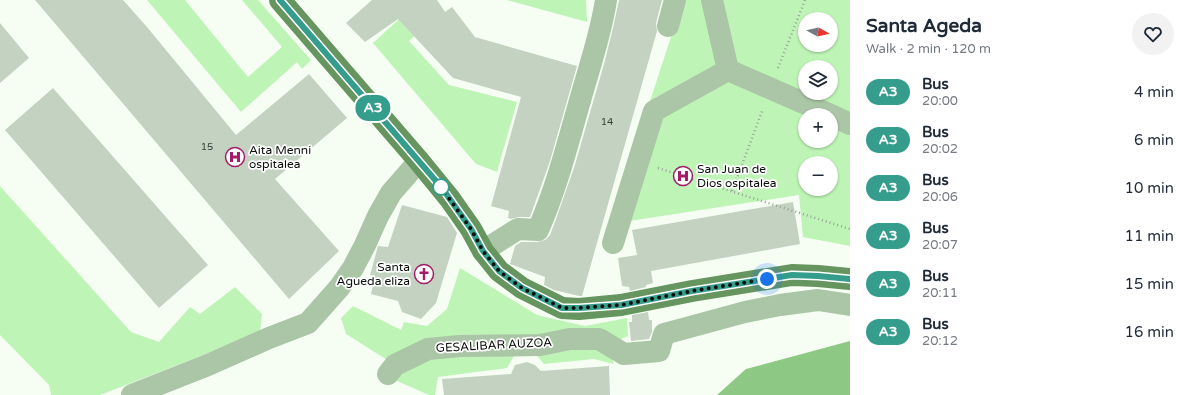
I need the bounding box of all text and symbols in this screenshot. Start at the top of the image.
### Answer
north arrow [798,12,838,52]
map controls [798,12,838,196]
button: heart [1132,13,1174,55]
text: Santa Ageda [866,15,982,37]
text: Walk · 2 min · 120 m [866,41,991,57]
button: layers [798,60,838,100]
text: Bus [922,75,949,93]
text: A3 [878,83,898,100]
text: 4 min [1134,83,1174,101]
text: 20:00 [922,93,958,109]
line badge: A3 [355,95,391,121]
text: A3 [363,99,383,116]
button: + [798,108,838,148]
house number: 14 [601,116,613,128]
text: Bus [922,123,949,141]
text: A3 [878,131,898,148]
text: 6 min [1134,131,1174,149]
house number: 15 [201,141,213,153]
text: 20:02 [922,141,958,157]
place label: Aita Menni ospitalea [249,143,311,171]
hospital icon: Aita Menni ospitalea [224,146,246,168]
button: − [798,156,838,196]
place label: San Juan de Dios ospitalea [697,162,777,190]
hospital icon: San Juan de Dios ospitalea [672,165,694,187]
text: Bus [922,171,949,189]
unlabelled marker [432,178,450,196]
text: A3 [878,179,898,196]
text: 10 min [1125,179,1174,197]
text: 20:06 [922,189,958,205]
text: Bus [922,219,949,237]
text: A3 [878,227,898,244]
text: 11 min [1125,227,1174,245]
text: 20:07 [922,237,958,253]
place label: Santa Agueda eliza [337,260,410,288]
church icon: Santa Agueda eliza [413,263,435,285]
text: Bus [922,267,949,285]
your location [757,269,777,289]
text: A3 [878,275,898,292]
text: 15 min [1125,275,1174,293]
text: 20:11 [922,285,958,301]
text: Bus [922,315,949,333]
text: A3 [878,323,898,340]
text: 16 min [1125,323,1174,341]
text: 20:12 [922,333,958,349]
street label: GESALIBAR AUZOA [436,335,553,355]

